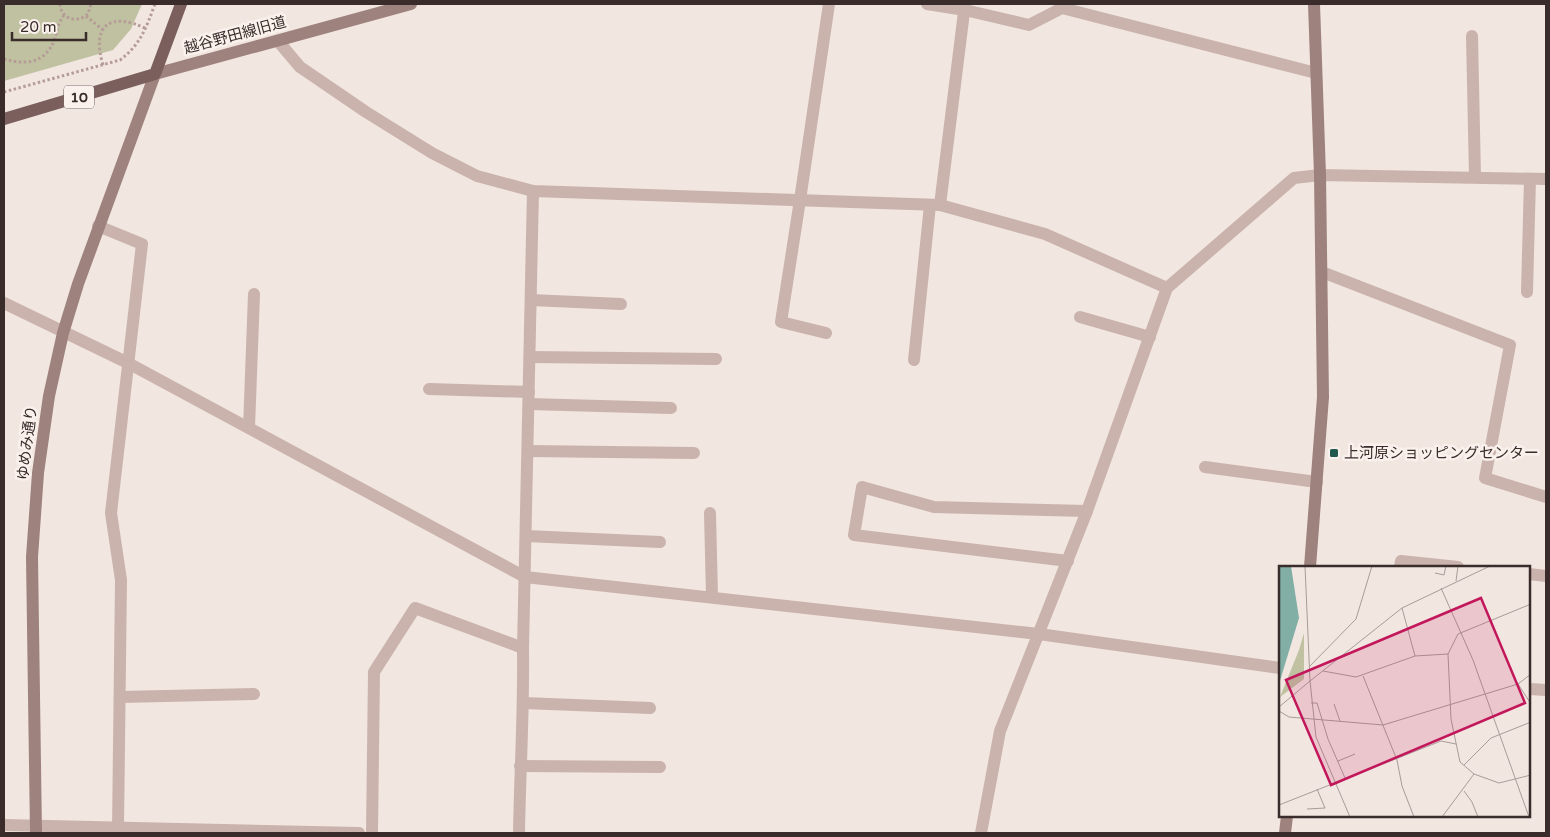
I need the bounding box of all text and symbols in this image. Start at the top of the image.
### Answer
scale bar [12,10,86,42]
street label: 越谷野田線旧道 [181,13,288,58]
text: 20 m [20,18,57,36]
road number: 10 [64,85,94,108]
street label: ゆめみ通り [13,405,41,481]
place label: 上河原ショッピングセンター [1344,444,1539,462]
marker: 上河原ショッピングセンター [1328,447,1340,459]
inset map [1279,566,1530,817]

